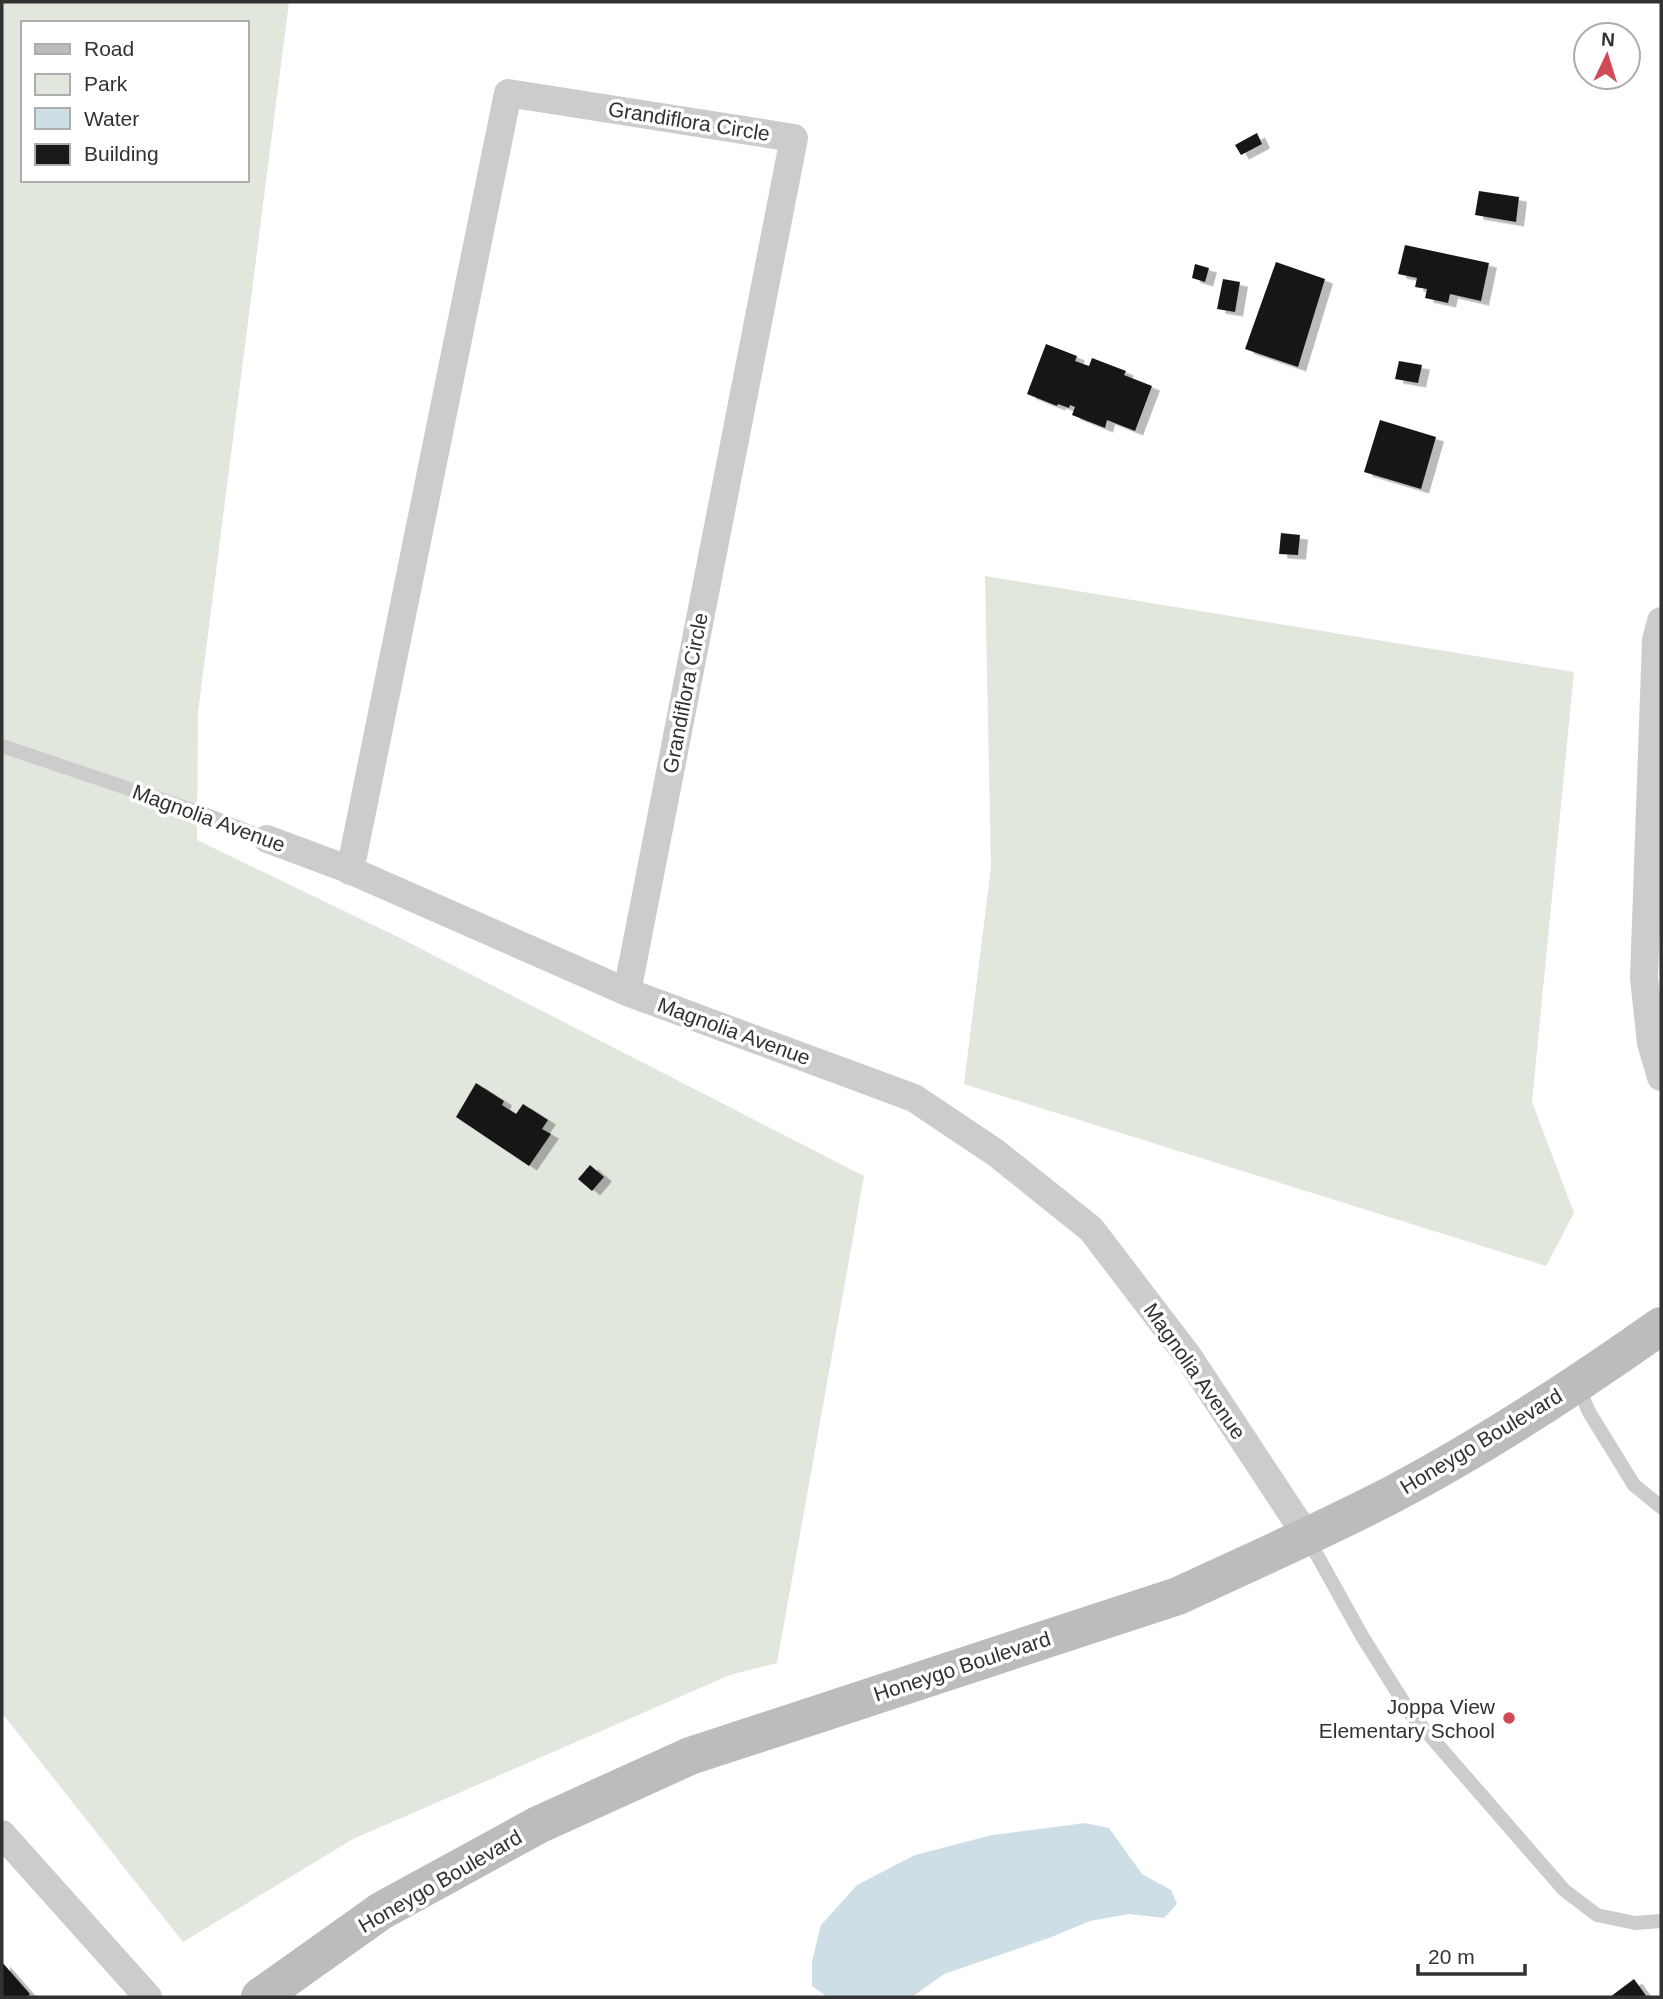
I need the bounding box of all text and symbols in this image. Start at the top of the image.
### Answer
legend [21,21,248,182]
north arrow [1572,21,1642,91]
text: N [1601,29,1616,50]
text: Road [84,37,134,60]
text: Park [84,72,128,95]
street label: Grandiflora Circle [607,97,771,145]
text: Water [84,107,139,130]
text: Building [84,142,159,165]
street label: Grandiflora Circle [658,611,712,775]
street label: Magnolia Avenue [130,780,288,856]
street label: Magnolia Avenue [655,993,813,1069]
street label: Magnolia Avenue [1139,1299,1251,1443]
street label: Honeygo Boulevard [1396,1384,1566,1498]
street label: Honeygo Boulevard [871,1627,1053,1705]
place label: Joppa View Elementary School [1319,1695,1496,1742]
marker: Joppa View Elementary School [1501,1710,1517,1726]
street label: Honeygo Boulevard [354,1825,526,1937]
scale bar [1418,1932,1525,1976]
text: 20 m [1428,1945,1475,1968]

